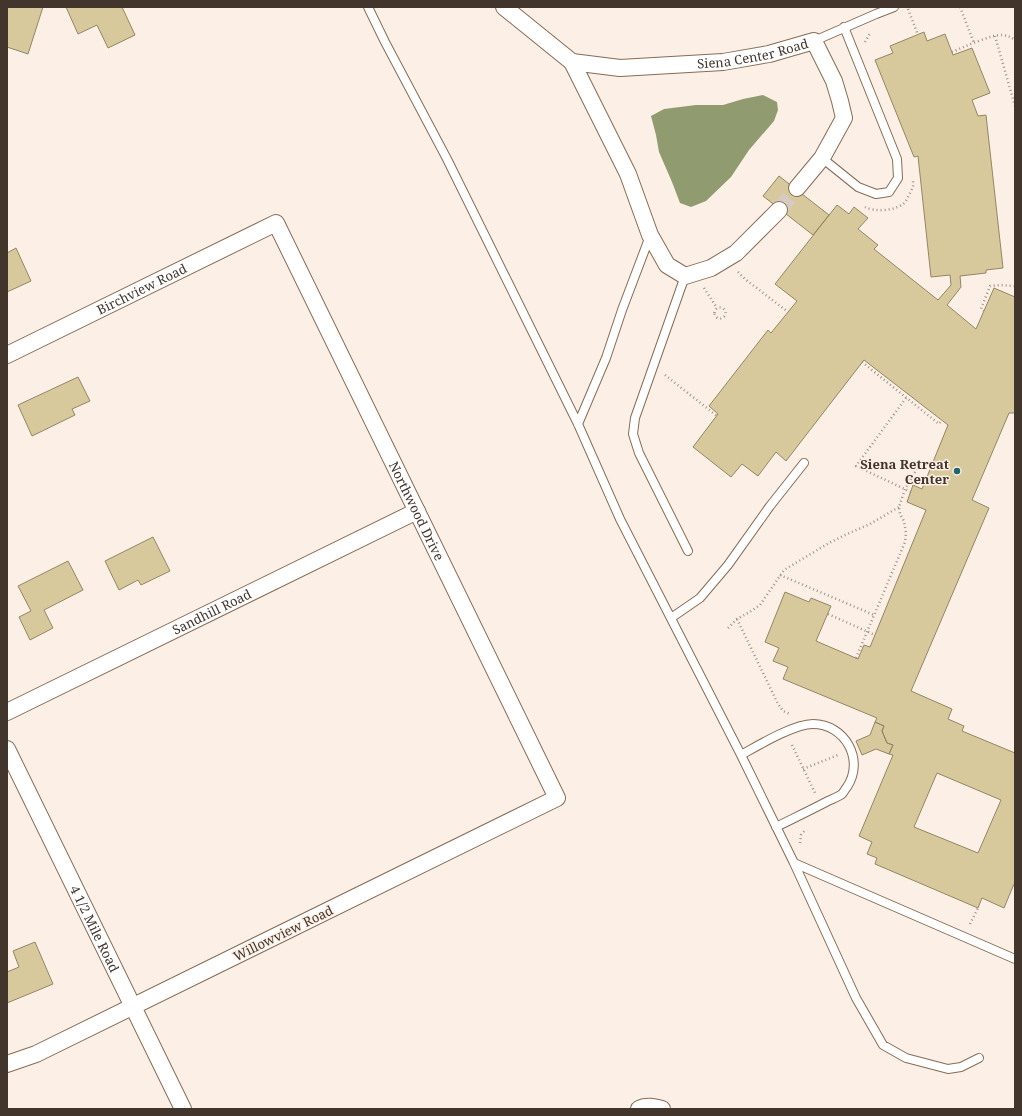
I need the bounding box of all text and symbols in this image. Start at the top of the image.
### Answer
street label: Siena Center Road [697,34,810,72]
street label: Birchview Road [94,259,190,319]
place label: Siena Retreat Center [860,455,949,488]
street label: Northwood Drive [385,458,449,563]
marker: Siena Retreat Center [952,466,962,476]
street label: Sandhill Road [169,585,254,639]
street label: 4 1/2 Mile Road [66,882,124,975]
street label: Willowview Road [230,901,336,965]

